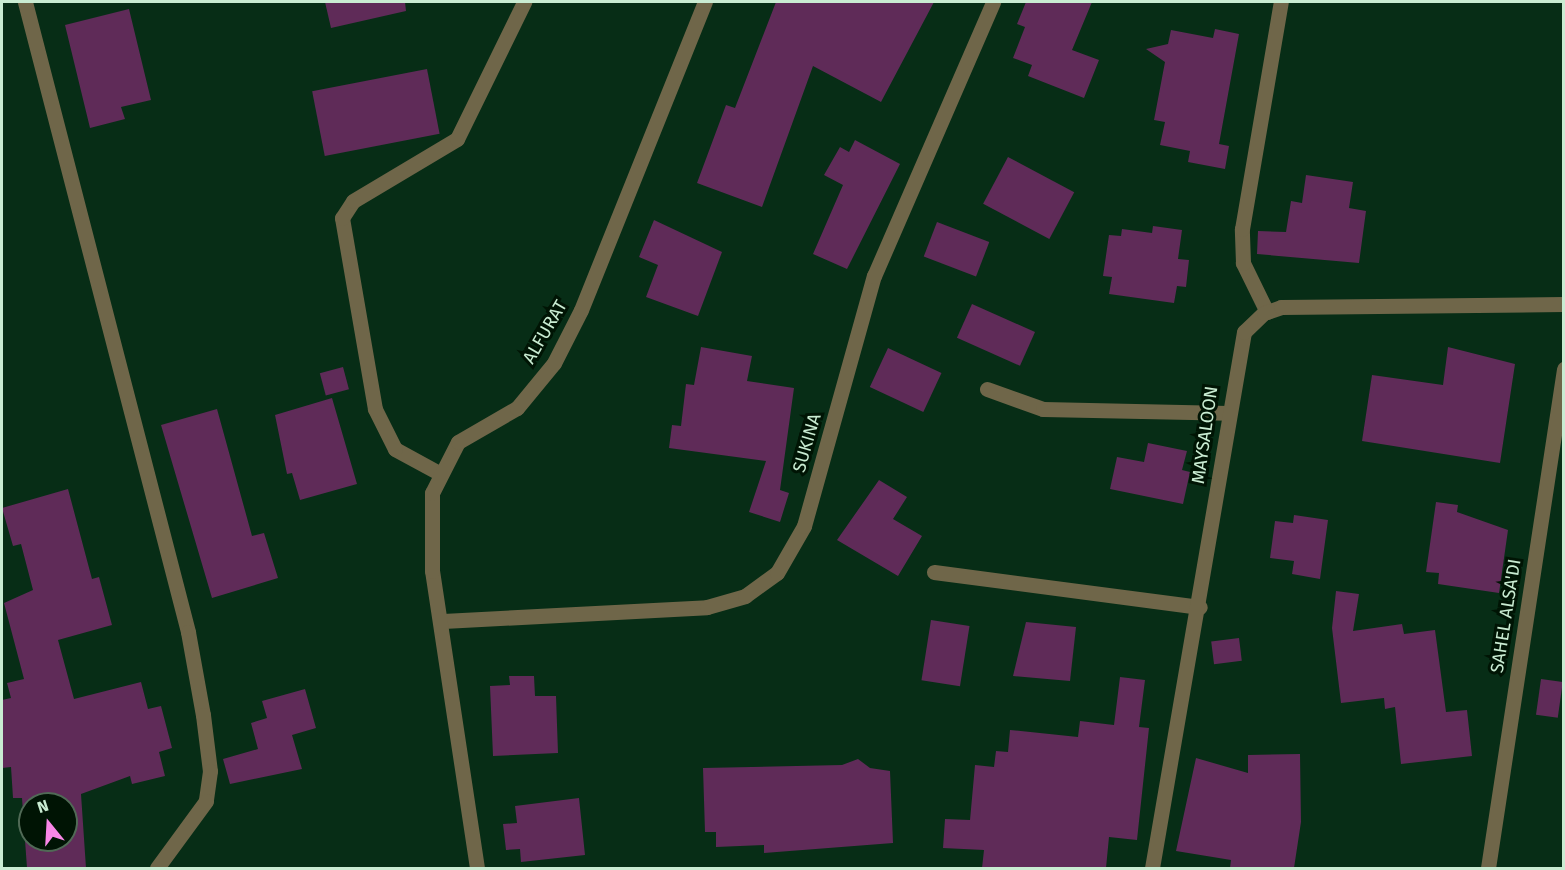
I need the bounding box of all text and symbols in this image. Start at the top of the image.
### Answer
street label: ALFURAT [518,296,572,368]
street label: MAYSALOON [1187,385,1223,485]
street label: SUKINA [788,411,826,475]
street label: SAHEL ALSA'DI [1486,558,1526,674]
north arrow [18,792,78,852]
text: N [35,796,51,817]

